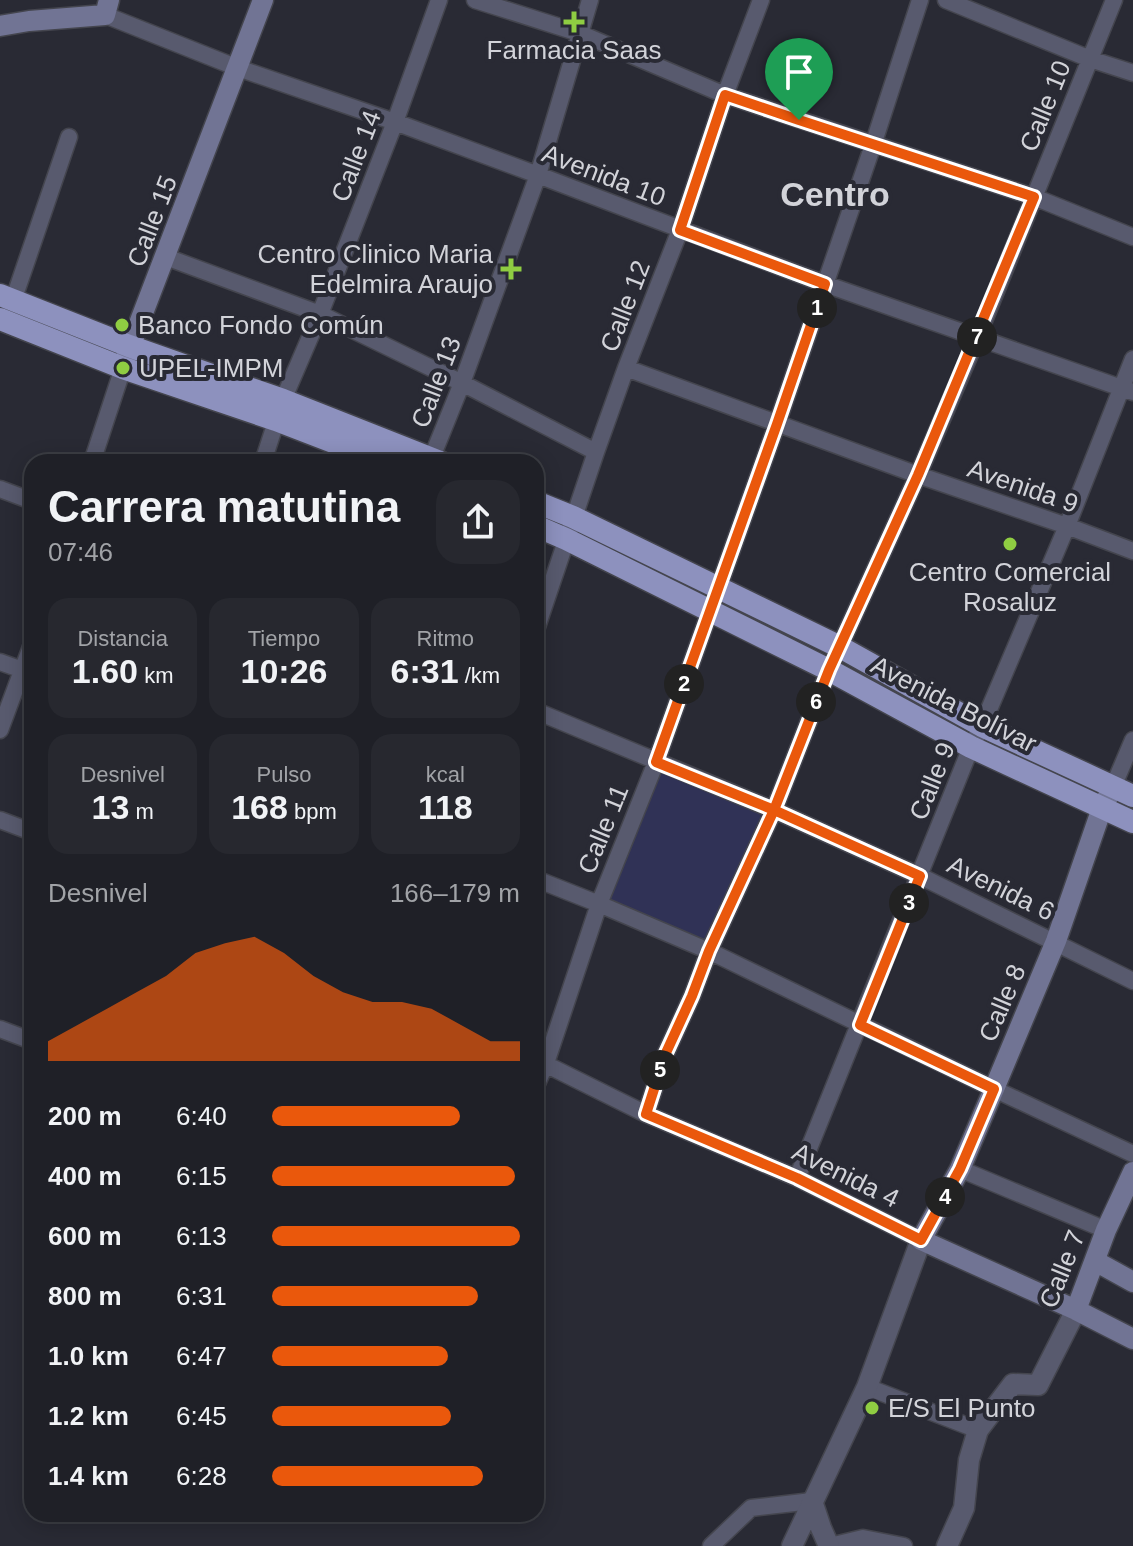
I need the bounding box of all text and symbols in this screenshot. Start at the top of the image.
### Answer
marker: Farmacia Saas [565,13,583,31]
place label: Farmacia Saas [487,35,661,65]
pin [765,38,833,120]
icon: arrive [777,50,821,94]
street label: Calle 10 [1013,56,1077,156]
street label: Calle 14 [325,106,387,206]
street label: Avenida 10 [538,138,670,212]
street label: Calle 15 [121,171,183,271]
district label: Centro [780,175,890,213]
place label: Centro Clinico Maria Edelmira Araujo [257,239,494,299]
street label: Calle 12 [594,256,656,356]
marker: Centro Clinico Maria Edelmira Araujo [500,258,522,280]
pin: 1 [797,288,837,328]
text: 1 [811,295,823,320]
place label: Banco Fondo Común [138,310,384,340]
marker: Banco Fondo Común [113,316,131,334]
pin: 7 [957,317,997,357]
text: 7 [971,324,983,349]
street label: Calle 13 [405,332,467,432]
place label: UPEL-IMPM [139,353,283,383]
marker: UPEL-IMPM [114,359,132,377]
street label: Avenida 9 [964,453,1082,519]
button: share [436,480,520,564]
text: Carrera matutina [48,482,400,531]
marker: Centro Comercial Rosaluz [1001,535,1019,553]
text: 07:46 [48,537,113,567]
place label: Centro Comercial Rosaluz [909,557,1111,617]
text: Distancia [77,626,168,651]
text: Tiempo [248,626,320,651]
text: Ritmo [417,626,474,651]
street label: Avenida Bolívar [866,649,1042,759]
text: 1.60 [72,652,138,690]
text: 10:26 [241,652,327,690]
text: 6:31 [391,652,459,690]
text: km [138,663,173,688]
text: /km [459,663,500,688]
pin: 2 [664,664,704,704]
text: 2 [678,671,690,696]
pin: 6 [796,682,836,722]
text: 6 [810,689,822,714]
street label: Calle 9 [903,738,961,824]
text: Desnivel [80,762,165,787]
text: Pulso [256,762,312,787]
text: kcal [426,762,465,787]
street label: Calle 11 [572,780,634,878]
text: 13 [92,788,129,826]
text: 168 [231,788,288,826]
text: 118 [418,788,473,826]
text: m [129,799,154,824]
text: bpm [288,799,337,824]
street label: Avenida 6 [943,849,1059,927]
text: Desnivel [48,878,148,908]
text: 166–179 m [390,878,520,908]
pin: 3 [889,883,929,923]
text: 3 [903,890,915,915]
street label: Calle 8 [972,960,1032,1046]
pin: 5 [640,1050,680,1090]
text: 5 [654,1057,666,1082]
text: 200 m [48,1101,122,1131]
text: 6:40 [176,1101,227,1131]
street label: Avenida 4 [788,1136,904,1214]
text: 400 m [48,1161,122,1191]
text: 6:15 [176,1161,227,1191]
pin: 4 [925,1177,965,1217]
text: 4 [939,1184,951,1209]
text: 600 m [48,1221,122,1251]
text: 6:13 [176,1221,227,1251]
street label: Calle 7 [1033,1226,1091,1312]
text: 800 m [48,1281,122,1311]
text: 6:31 [176,1281,227,1311]
text: 1.0 km [48,1341,129,1371]
text: 6:47 [176,1341,227,1371]
place label: E/S El Punto [888,1393,1035,1423]
marker: E/S El Punto [863,1399,881,1417]
text: 1.2 km [48,1401,129,1431]
text: 6:45 [176,1401,227,1431]
text: 1.4 km [48,1461,129,1491]
text: 6:28 [176,1461,227,1491]

